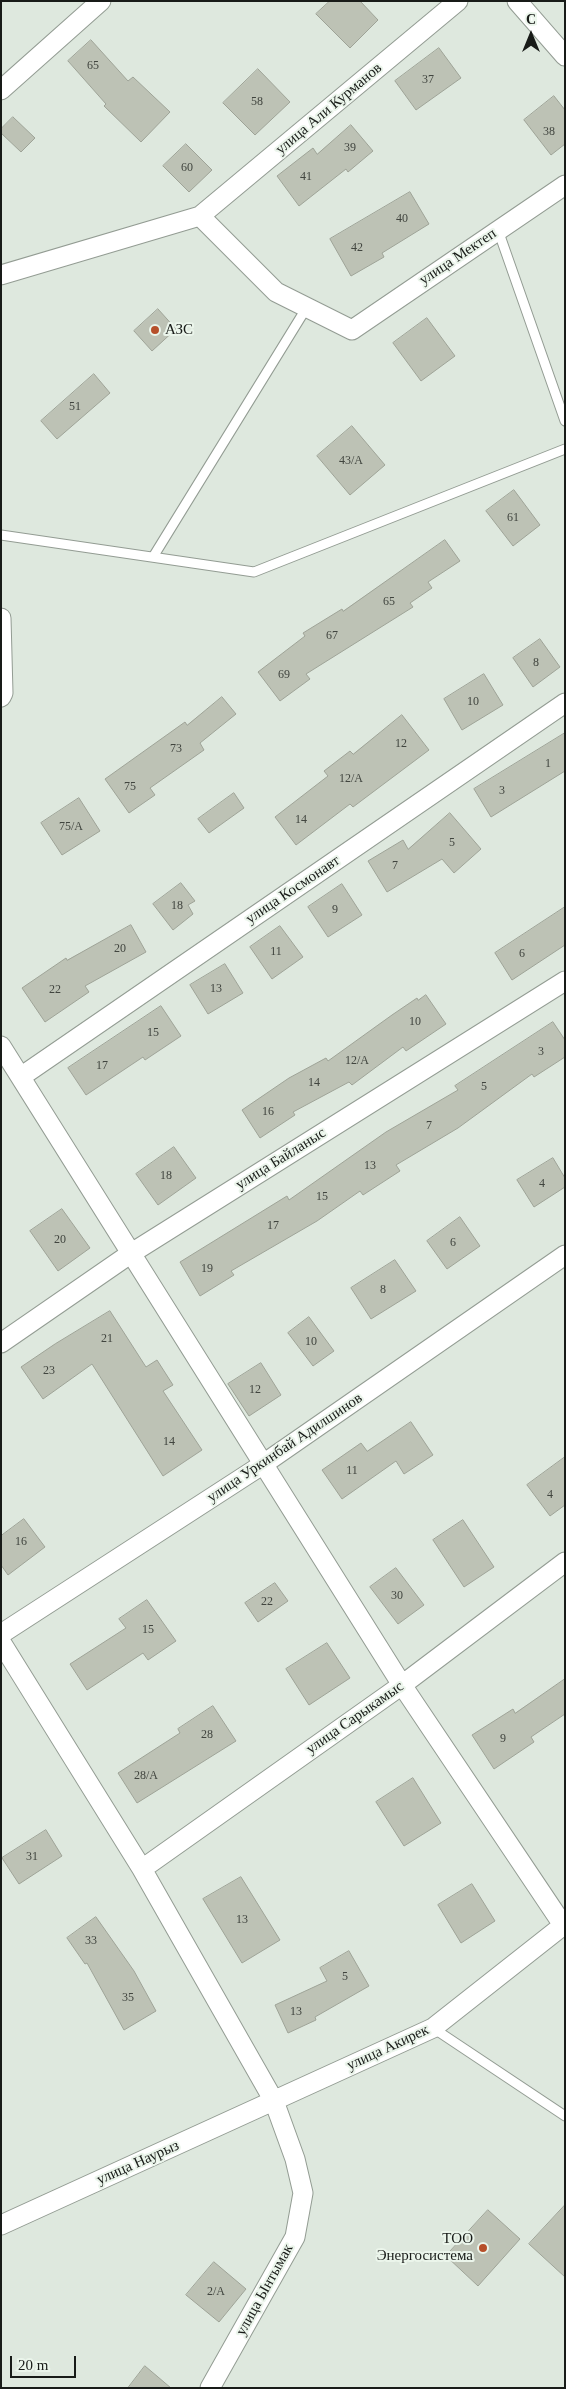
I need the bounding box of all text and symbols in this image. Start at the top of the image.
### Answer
north arrow [506,10,556,60]
text: С [526,12,536,27]
house number: 65 [87,59,99,73]
street label: улица Али Курманов [272,59,386,159]
house number: 37 [422,73,434,87]
house number: 58 [251,95,263,109]
house number: 38 [543,125,555,139]
house number: 39 [344,141,356,155]
house number: 60 [181,161,193,175]
house number: 41 [300,170,312,184]
house number: 40 [396,212,408,226]
street label: улица Мектеп [416,225,500,289]
house number: 42 [351,241,363,255]
place label: АЗС [165,321,193,339]
marker: АЗС [149,324,161,336]
house number: 51 [69,400,81,414]
house number: 43/А [339,454,363,468]
house number: 61 [507,511,519,525]
house number: 65 [383,595,395,609]
house number: 67 [326,629,338,643]
house number: 8 [533,656,539,670]
house number: 69 [278,668,290,682]
house number: 10 [467,695,479,709]
house number: 12 [395,737,407,751]
house number: 73 [170,742,182,756]
house number: 1 [545,757,551,771]
house number: 12/А [339,772,363,786]
house number: 75 [124,780,136,794]
house number: 3 [499,784,505,798]
house number: 14 [295,813,307,827]
house number: 75/А [59,820,83,834]
house number: 5 [449,836,455,850]
street label: улица Космонавт [243,852,343,928]
house number: 7 [392,859,398,873]
house number: 18 [171,899,183,913]
house number: 9 [332,903,338,917]
house number: 20 [114,942,126,956]
house number: 11 [270,945,282,959]
house number: 6 [519,947,525,961]
house number: 13 [210,982,222,996]
house number: 22 [49,983,61,997]
house number: 10 [409,1015,421,1029]
house number: 15 [147,1026,159,1040]
house number: 3 [538,1045,544,1059]
house number: 12/А [345,1054,369,1068]
house number: 17 [96,1059,108,1073]
house number: 14 [308,1076,320,1090]
house number: 5 [481,1080,487,1094]
house number: 16 [262,1105,274,1119]
house number: 7 [426,1119,432,1133]
street label: улица Байланыс [233,1124,329,1194]
house number: 13 [364,1159,376,1173]
house number: 18 [160,1169,172,1183]
house number: 4 [539,1177,545,1191]
house number: 15 [316,1190,328,1204]
house number: 17 [267,1219,279,1233]
house number: 20 [54,1233,66,1247]
house number: 6 [450,1236,456,1250]
house number: 19 [201,1262,213,1276]
house number: 8 [380,1283,386,1297]
house number: 21 [101,1332,113,1346]
house number: 10 [305,1335,317,1349]
house number: 23 [43,1364,55,1378]
house number: 12 [249,1383,261,1397]
street label: улица Уркинбай Адилшинов [204,1389,366,1507]
house number: 14 [163,1435,175,1449]
house number: 11 [346,1464,358,1478]
house number: 4 [547,1488,553,1502]
house number: 16 [15,1535,27,1549]
house number: 30 [391,1589,403,1603]
house number: 22 [261,1595,273,1609]
house number: 15 [142,1623,154,1637]
street label: улица Сарыкамыс [303,1678,407,1758]
house number: 28 [201,1728,213,1742]
house number: 9 [500,1732,506,1746]
house number: 28/А [134,1769,158,1783]
house number: 31 [26,1850,38,1864]
house number: 13 [236,1913,248,1927]
house number: 33 [85,1934,97,1948]
house number: 5 [342,1970,348,1984]
house number: 35 [122,1991,134,2005]
house number: 13 [290,2005,302,2019]
street label: улица Акирек [344,2021,432,2075]
street label: улица Наурыз [94,2137,182,2189]
place label: ТОО Энергосистема [377,2230,473,2265]
street label: улица Ынтымак [232,2241,298,2339]
marker: ТОО Энергосистема [477,2242,489,2254]
house number: 2/А [207,2285,225,2299]
scale bar [12,2346,79,2378]
text: 20 m [18,2357,48,2373]

